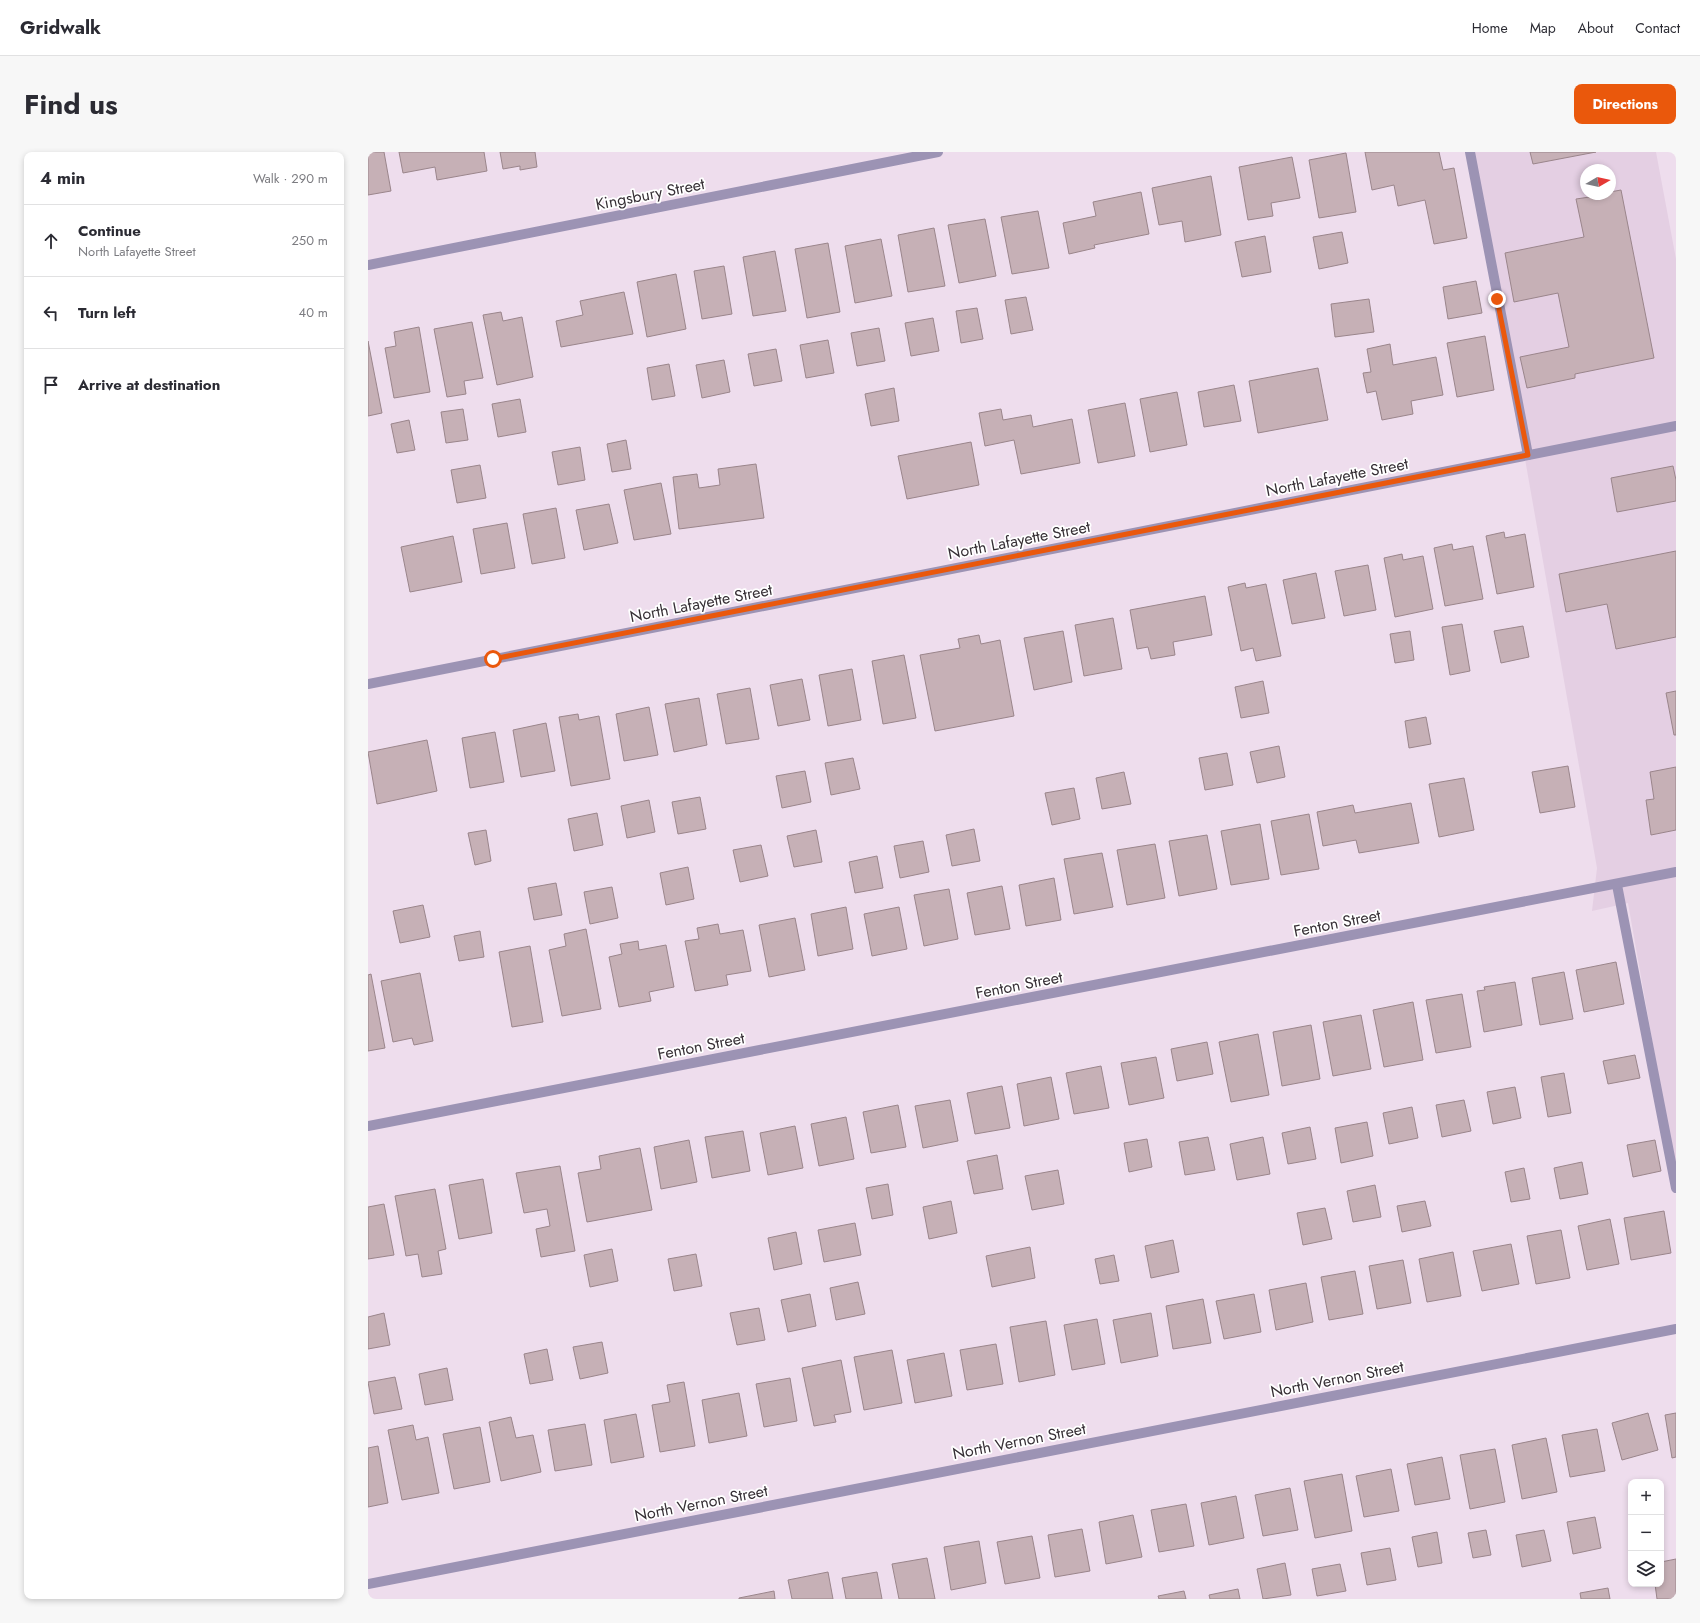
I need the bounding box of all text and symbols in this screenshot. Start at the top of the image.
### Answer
text: Gridwalk [20,14,101,41]
text: Home [1472,18,1508,38]
text: Map [1530,18,1556,38]
text: About [1578,18,1613,38]
text: Contact [1635,18,1680,38]
text: Find us [24,84,118,125]
button: Directions [1574,84,1676,124]
north arrow [1580,164,1616,200]
text: 4 min [40,166,85,190]
text: Walk · 290 m [253,169,328,188]
street label: Kingsbury Street [593,172,707,216]
text: Continue [78,220,141,242]
icon: ahead [40,230,62,252]
text: 250 m [291,231,328,250]
text: North Lafayette Street [78,242,196,261]
route end [1488,290,1506,308]
icon: left [40,302,62,324]
text: Turn left [78,302,136,324]
text: 40 m [299,303,328,322]
icon: arrive [40,374,62,396]
text: Arrive at destination [78,374,220,396]
street label: North Lafayette Street [1264,452,1410,502]
street label: North Lafayette Street [946,515,1092,565]
street label: North Lafayette Street [628,578,774,628]
route start [484,650,502,668]
street label: Fenton Street [1292,903,1383,943]
street label: Fenton Street [974,965,1065,1005]
street label: Fenton Street [656,1026,747,1066]
street label: North Vernon Street [1268,1355,1406,1403]
street label: North Vernon Street [950,1417,1088,1465]
street label: North Vernon Street [632,1479,770,1527]
map controls [1628,1479,1664,1587]
button: + [1628,1479,1664,1515]
button: − [1628,1515,1664,1551]
button: layers [1628,1551,1664,1587]

